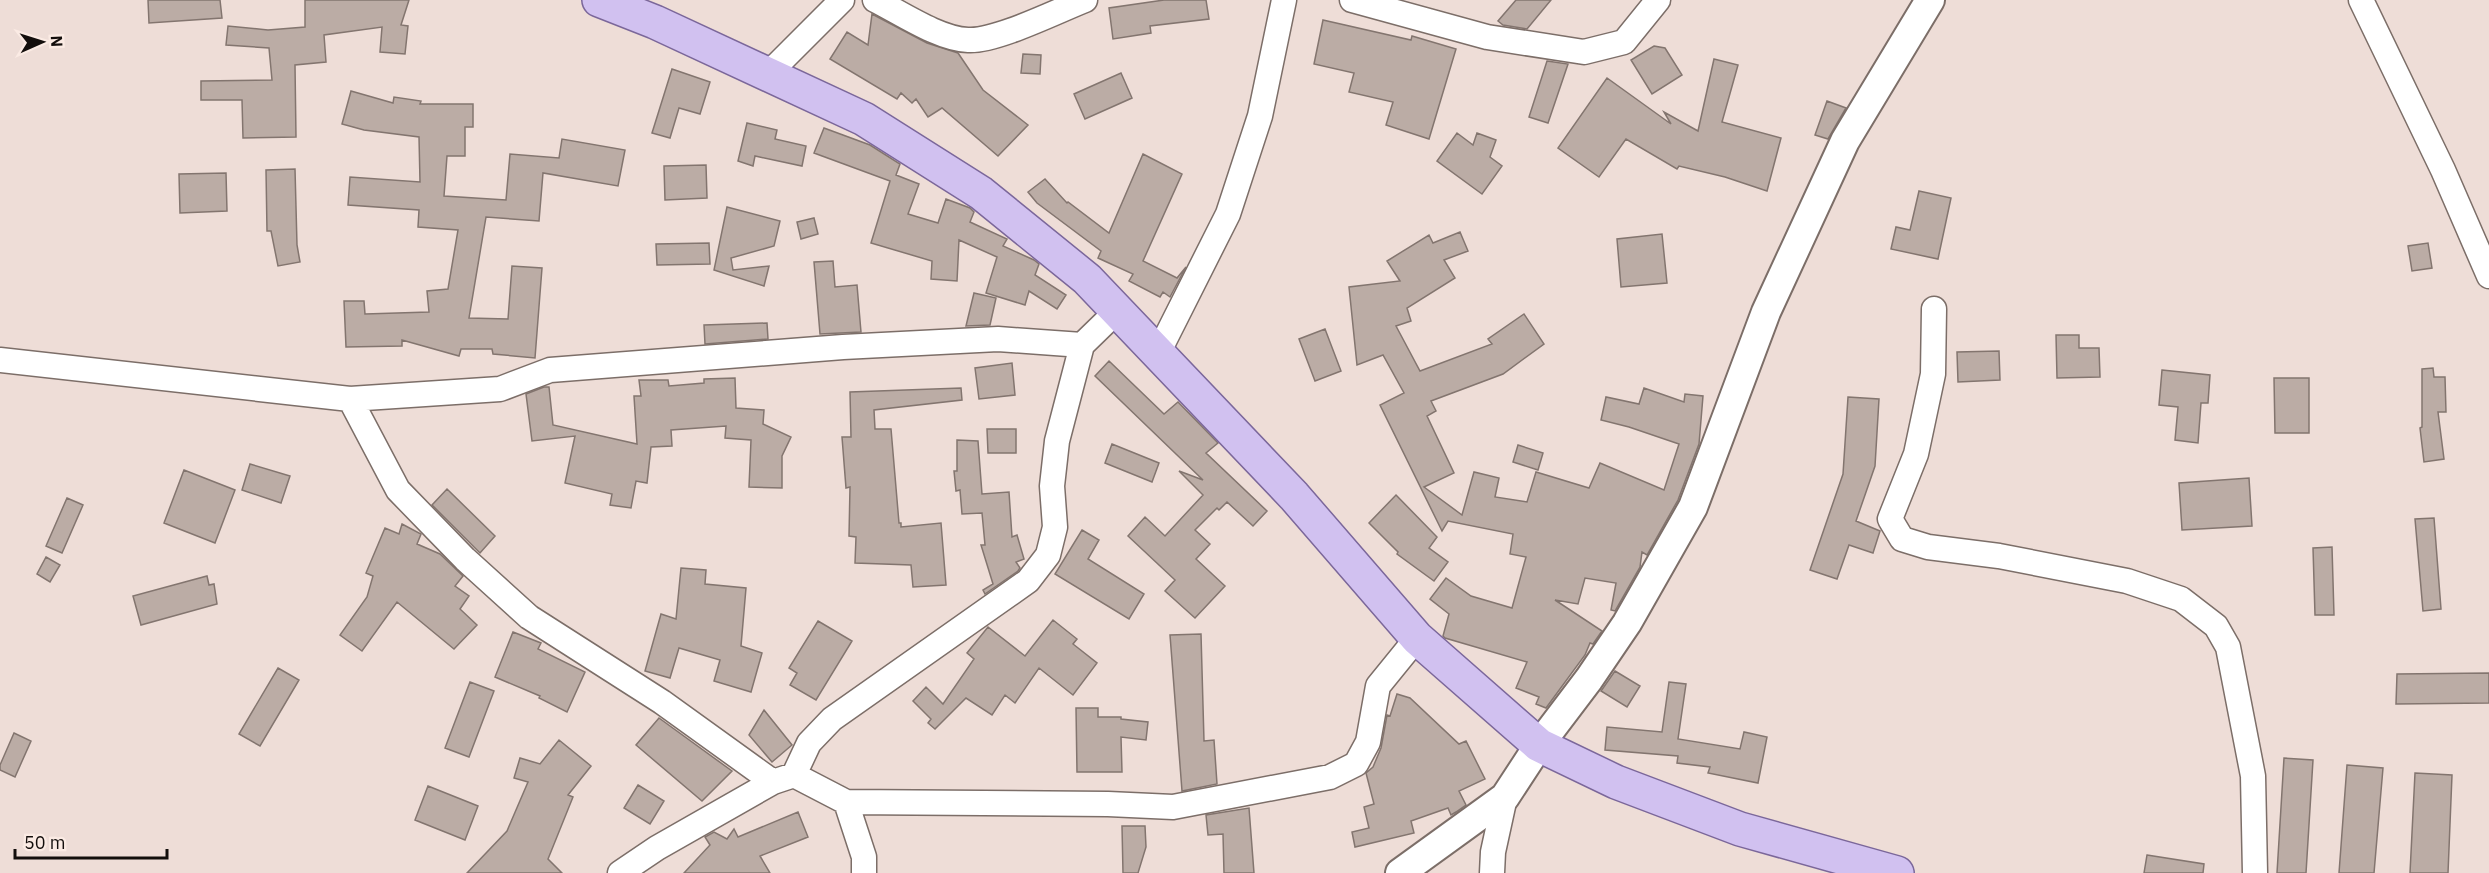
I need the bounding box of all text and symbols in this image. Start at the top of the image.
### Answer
north arrow [12,12,72,72]
text: N [47,35,67,48]
scale bar [15,822,166,860]
text: 50 m [24,831,66,854]

